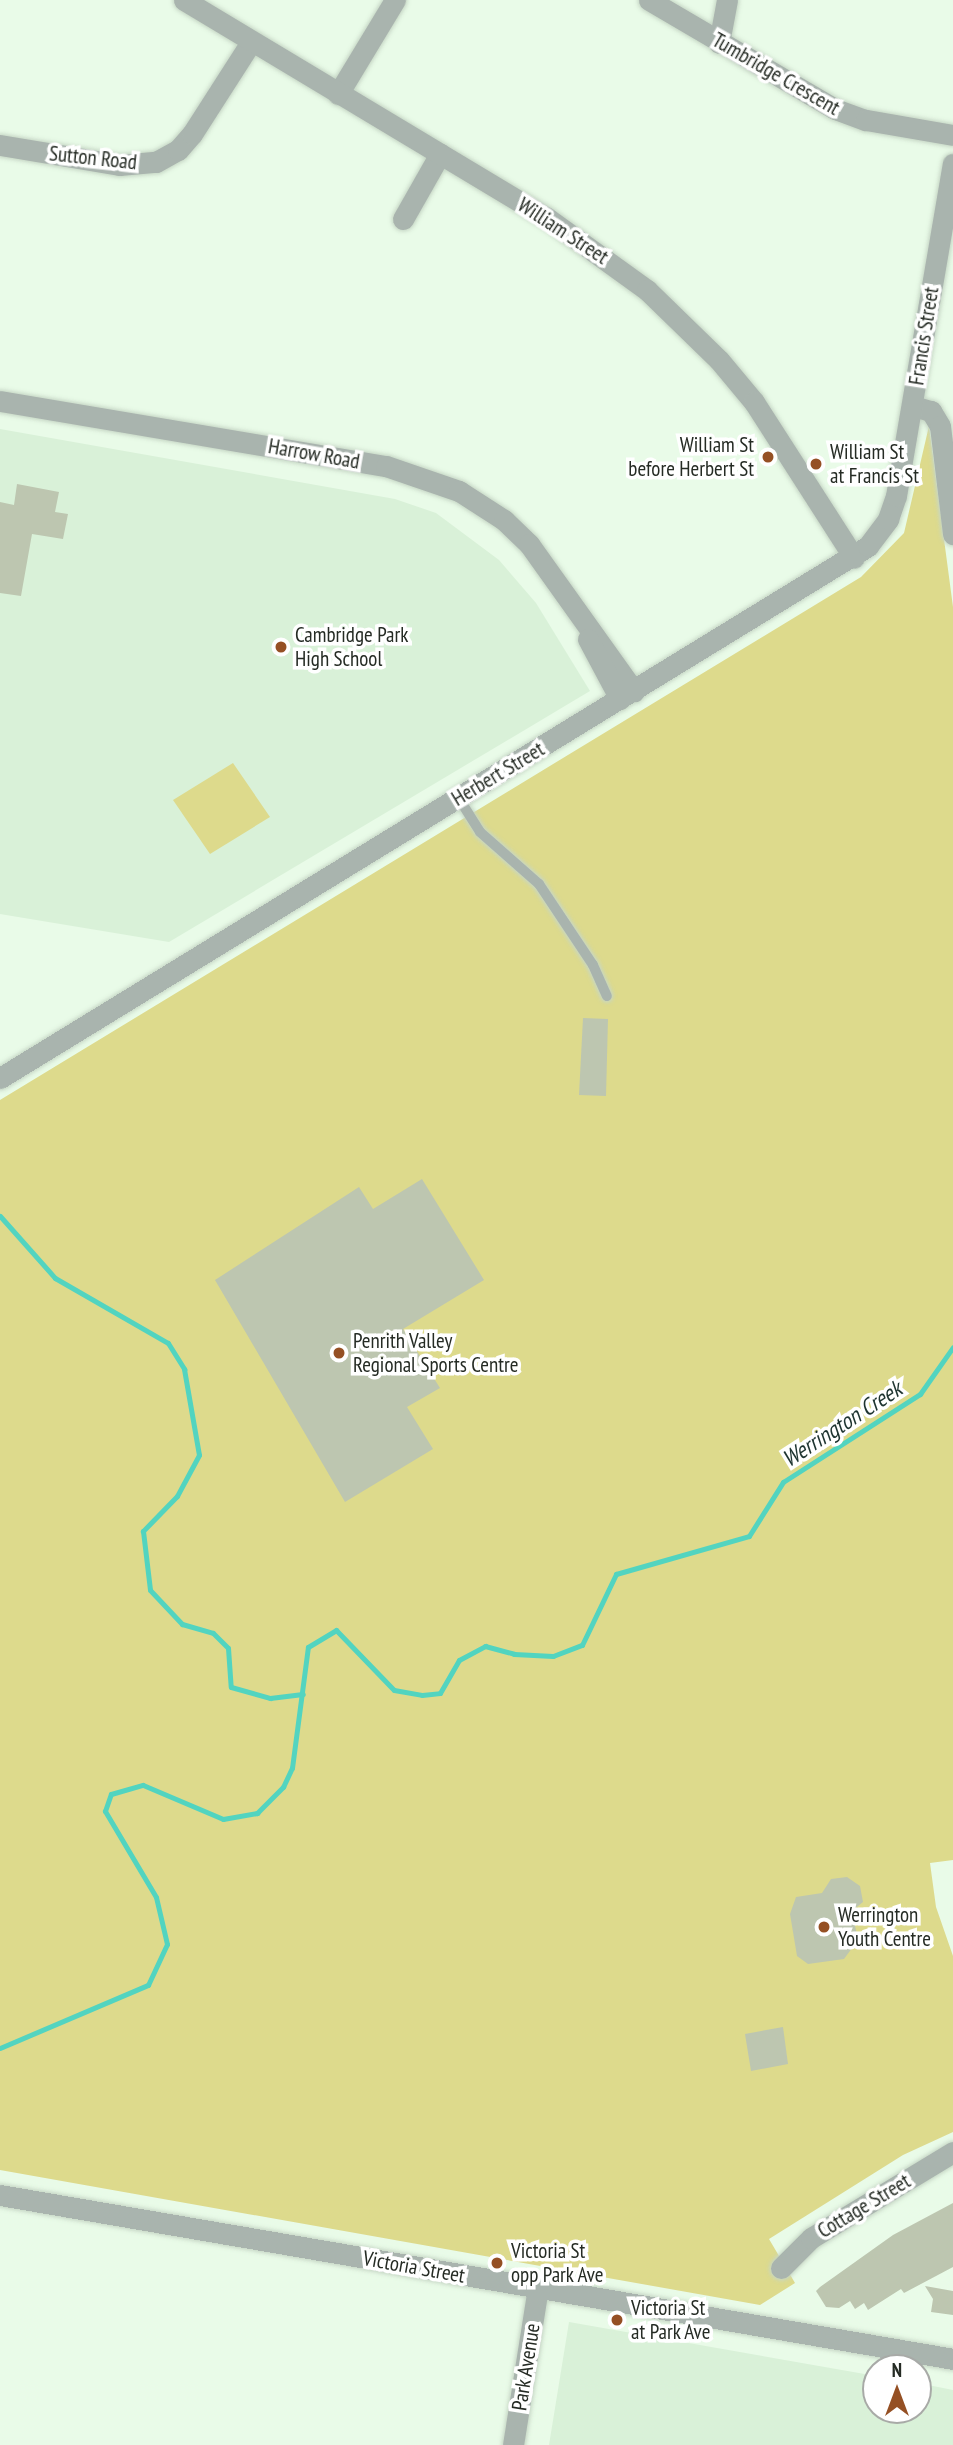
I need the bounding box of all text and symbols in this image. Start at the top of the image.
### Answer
street label: Tumbridge Crescent [708,27,844,121]
street label: Sutton Road [48,141,138,175]
street label: William Street [513,192,613,270]
street label: Francis Street [904,285,944,387]
place label: William St before Herbert St [628,432,754,482]
street label: Harrow Road [266,434,362,474]
place label: William St at Francis St [830,439,919,489]
marker: William St before Herbert St [760,449,776,465]
marker: William St at Francis St [808,456,824,472]
place label: Cambridge Park High School [295,622,408,672]
marker: Cambridge Park High School [273,639,289,655]
street label: Herbert Street [447,737,549,811]
place label: Penrith Valley Regional Sports Centre [353,1328,518,1378]
marker: Penrith Valley Regional Sports Centre [331,1345,347,1361]
water label: Werrington Creek [777,1375,907,1473]
place label: Werrington Youth Centre [838,1902,931,1952]
marker: Werrington Youth Centre [816,1919,832,1935]
street label: Cottage Street [813,2168,915,2244]
place label: Victoria St opp Park Ave [511,2238,605,2288]
street label: Victoria Street [361,2246,467,2288]
marker: Victoria St opp Park Ave [489,2255,505,2271]
place label: Victoria St at Park Ave [631,2295,711,2345]
marker: Victoria St at Park Ave [609,2312,625,2328]
street label: Park Avenue [507,2321,545,2413]
north arrow [862,2354,932,2424]
text: N [892,2358,902,2382]

